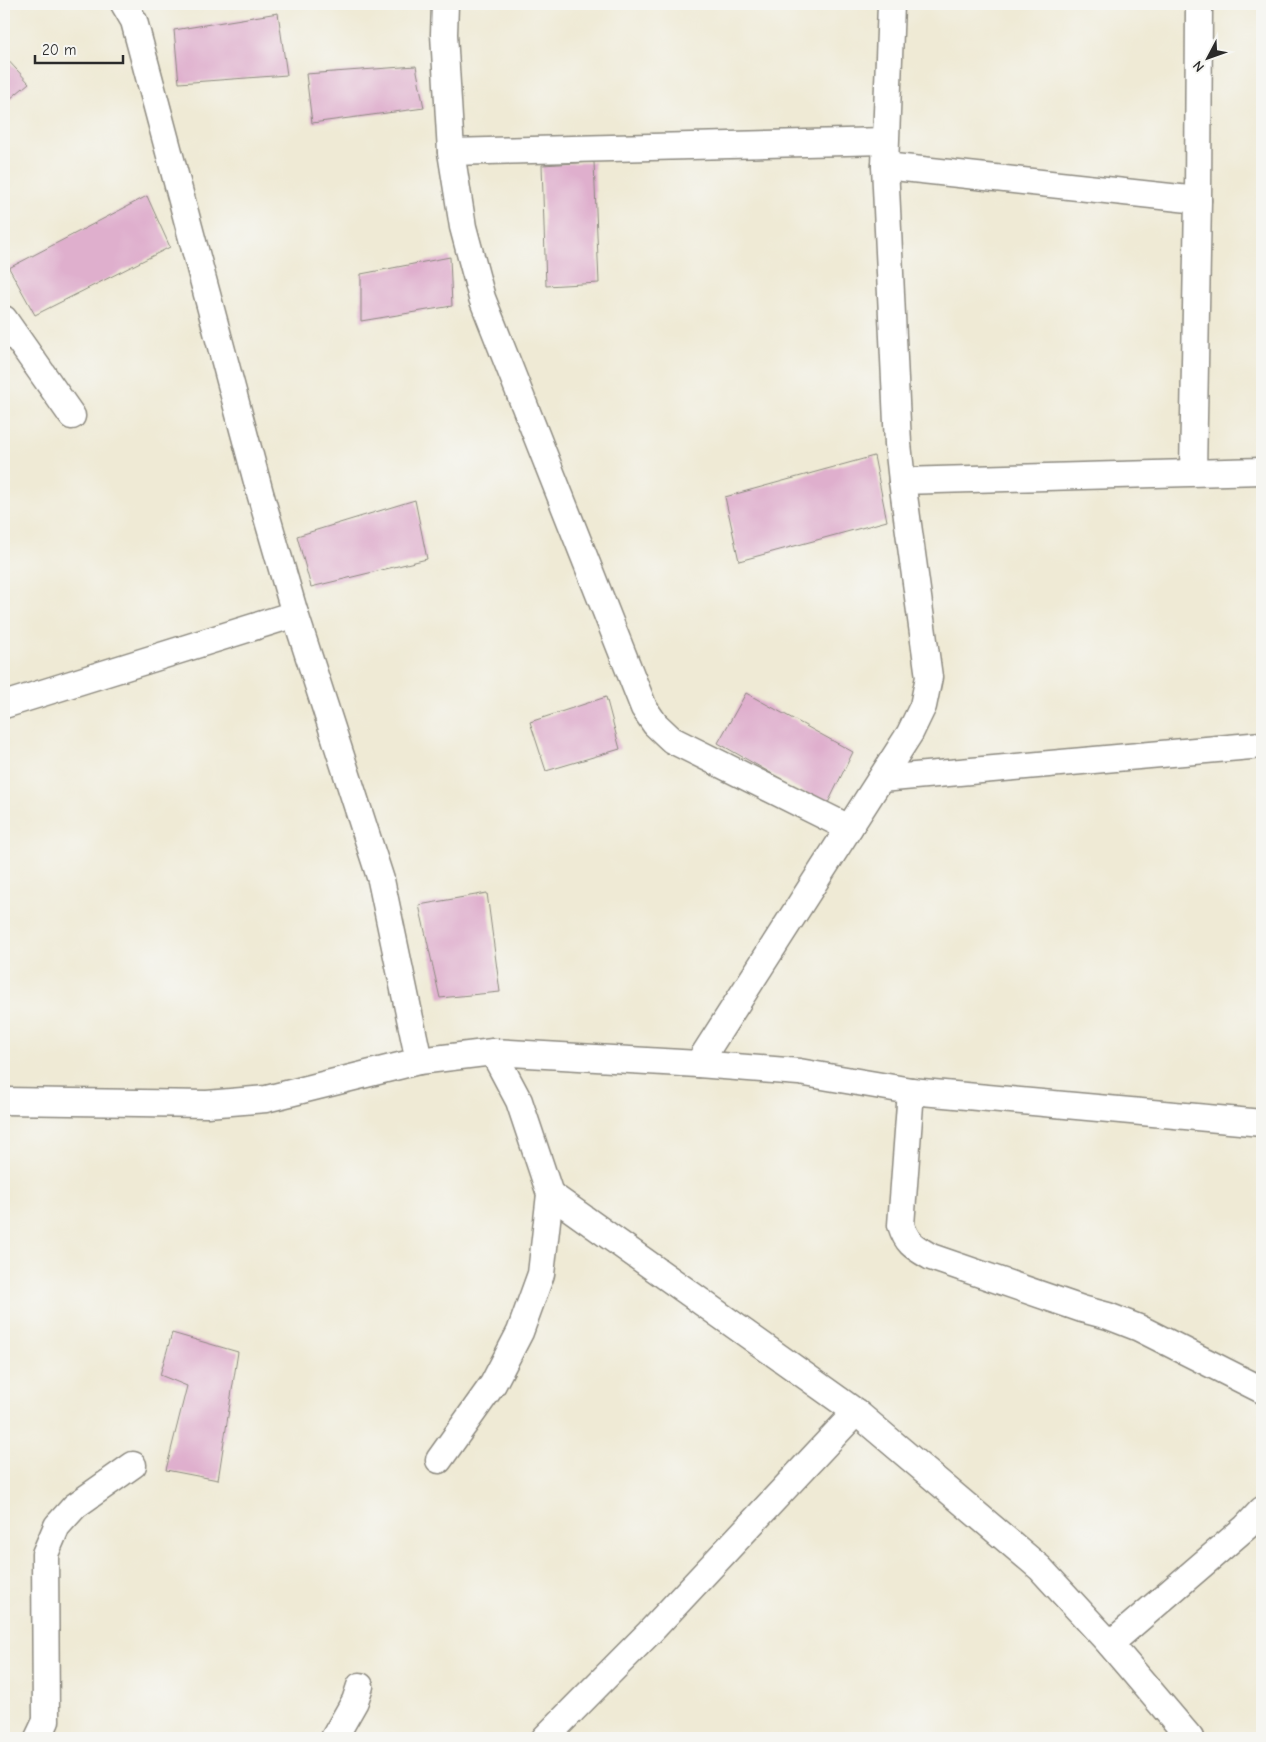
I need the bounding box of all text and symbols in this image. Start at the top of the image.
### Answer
scale bar [35,32,122,64]
north arrow [1184,32,1234,82]
text: 20 m [42,41,76,59]
text: N [1189,57,1208,75]

